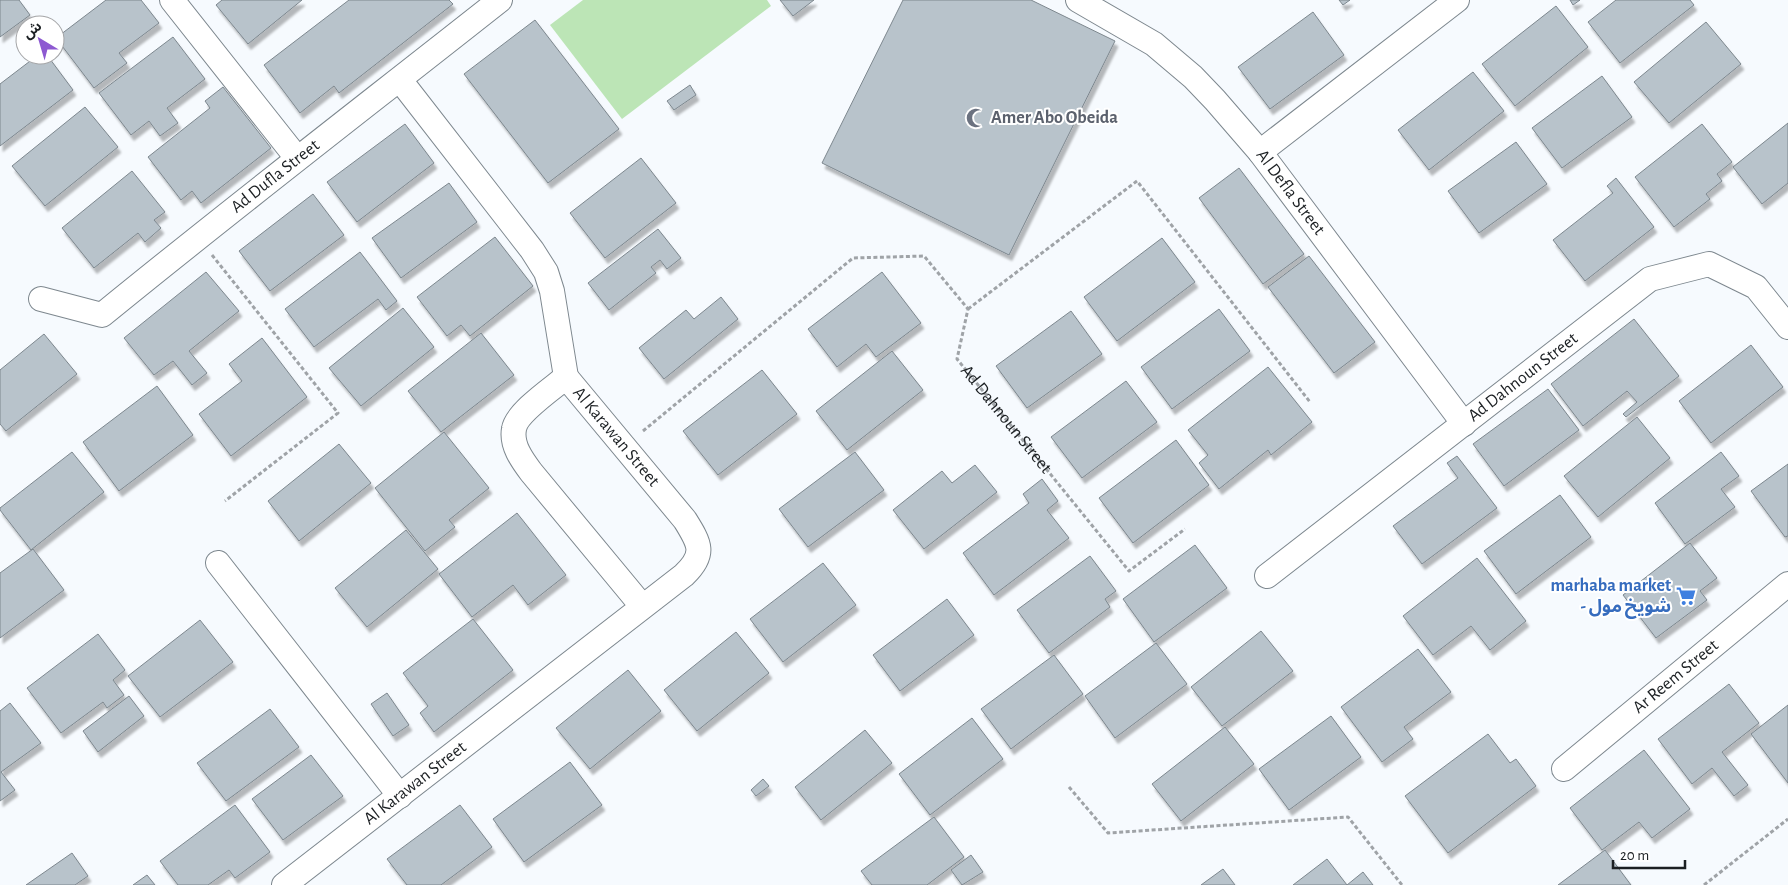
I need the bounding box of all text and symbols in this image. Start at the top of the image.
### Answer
north arrow [15,15,65,65]
text: ش [21,19,44,42]
mosque icon: Amer Abo Obeida [965,107,987,129]
place label: Amer Abo Obeida [991,109,1118,127]
street label: Ad Dufla Street [228,136,323,217]
street label: Al Defla Street [1253,146,1328,239]
street label: Ad Dahnoun Street [1465,329,1581,425]
street label: Ad Dahnoun Street [957,362,1055,477]
street label: Al Karawan Street [569,384,663,490]
place label: marhaba market - شويخ مول [1550,577,1671,619]
supermarket icon: marhaba market - شويخ مول [1675,585,1697,607]
street label: Ar Reem Street [1630,636,1722,717]
street label: Al Karawan Street [361,738,470,828]
scale bar [1613,838,1686,870]
text: 20 m [1620,848,1649,863]

